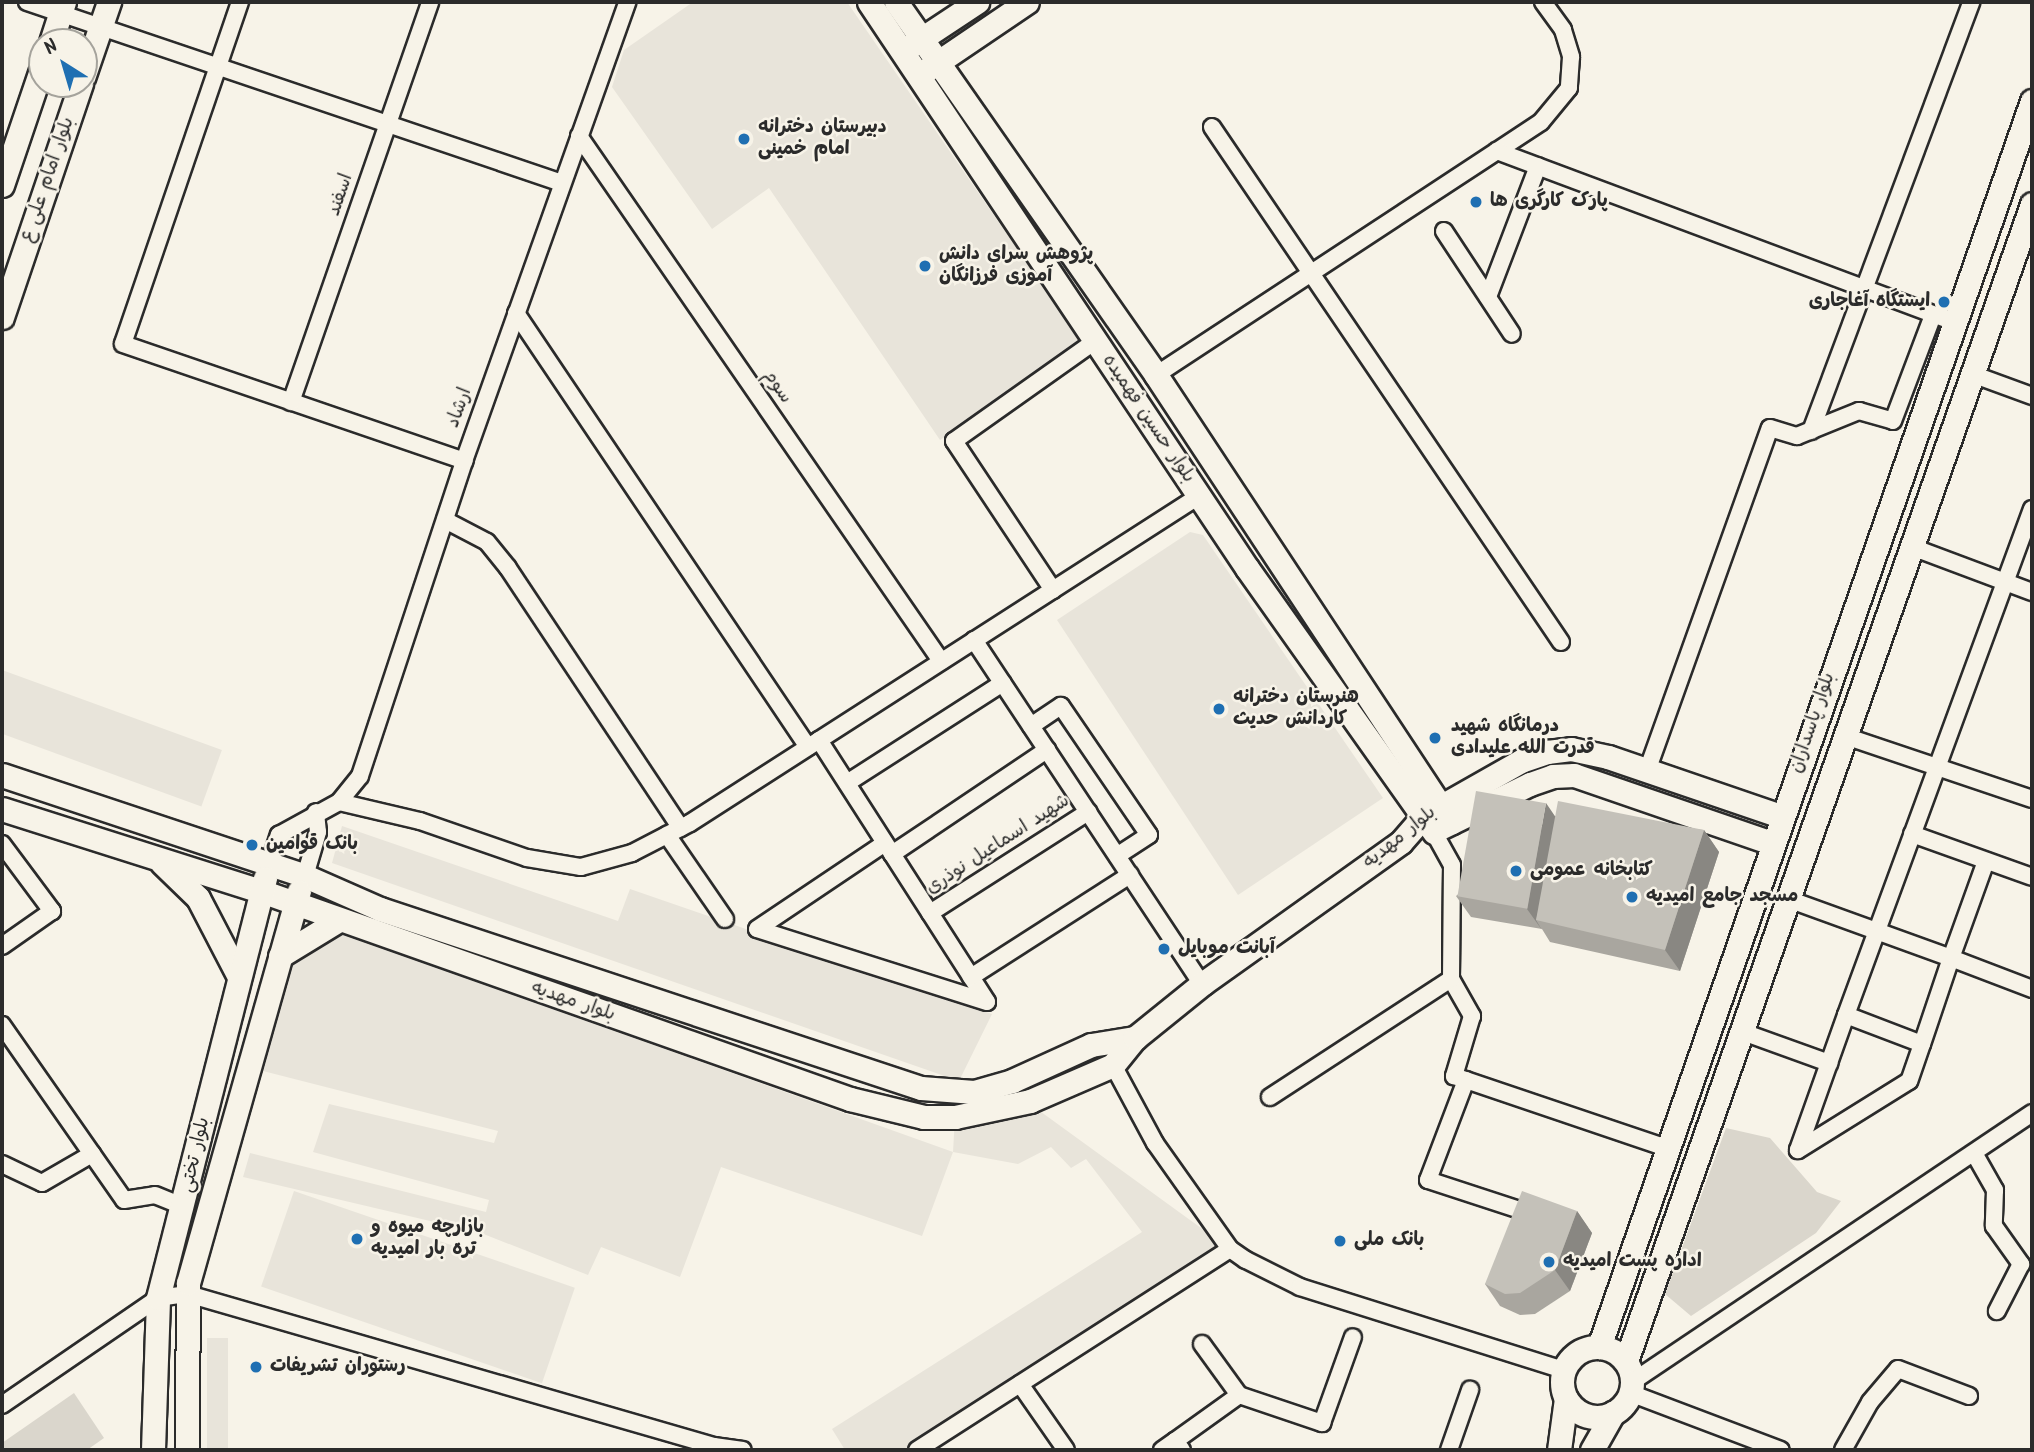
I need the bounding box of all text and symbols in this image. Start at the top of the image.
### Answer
north arrow [28,28,98,98]
text: N [38,32,65,63]
street label: بلوار امام علی ع [16,115,80,245]
place label: دبیرستان دخترانه امام خمینی [758,117,887,161]
marker: دبیرستان دخترانه امام خمینی [736,131,752,147]
street label: اسفند [323,171,359,219]
place label: پارک کارگری ها [1490,191,1608,213]
marker: پارک کارگری ها [1468,194,1484,210]
place label: پژوهش سرای دانش آموزی فرزانگان [939,244,1093,288]
marker: پژوهش سرای دانش آموزی فرزانگان [917,258,933,274]
place label: ایستگاه آغاجاری [1809,291,1930,313]
marker: ایستگاه آغاجاری [1936,294,1952,310]
street label: بلوار حسین فهمیده [1097,350,1199,488]
street label: سوم [757,366,797,408]
street label: ارشاد [442,385,478,431]
street label: بلوار پاسداران [1785,670,1841,776]
place label: هنرستان دخترانه کاردانش حدیث [1233,687,1359,731]
marker: هنرستان دخترانه کاردانش حدیث [1211,701,1227,717]
place label: درمانگاه شهید قدرت الله علیدادی [1451,716,1595,760]
marker: درمانگاه شهید قدرت الله علیدادی [1425,728,1445,748]
street label: شهید اسماعیل نوذری [922,790,1074,900]
street label: بلوار مهدیه [1359,802,1441,874]
place label: بانک قوامین [266,834,358,856]
marker: بانک قوامین [244,837,260,853]
place label: کتابخانه عمومی [1530,860,1653,882]
marker: کتابخانه عمومی [1508,863,1524,879]
place label: مسجد جامع امیدیه [1646,886,1798,908]
marker: مسجد جامع امیدیه [1624,889,1640,905]
place label: آبانت موبایل [1178,938,1275,960]
marker: آبانت موبایل [1156,941,1172,957]
street label: بلوار مهدیه [528,977,618,1027]
street label: بلوار تختی [176,1115,216,1195]
place label: بازارچه میوه و تره بار امیدیه [371,1217,484,1261]
place label: بانک ملی [1354,1230,1424,1252]
marker: بازارچه میوه و تره بار امیدیه [349,1231,365,1247]
marker: بانک ملی [1332,1233,1348,1249]
place label: اداره پست امیدیه [1563,1251,1702,1273]
marker: اداره پست امیدیه [1541,1254,1557,1270]
place label: رستوران تشریفات [270,1356,406,1378]
marker: رستوران تشریفات [248,1359,264,1375]

